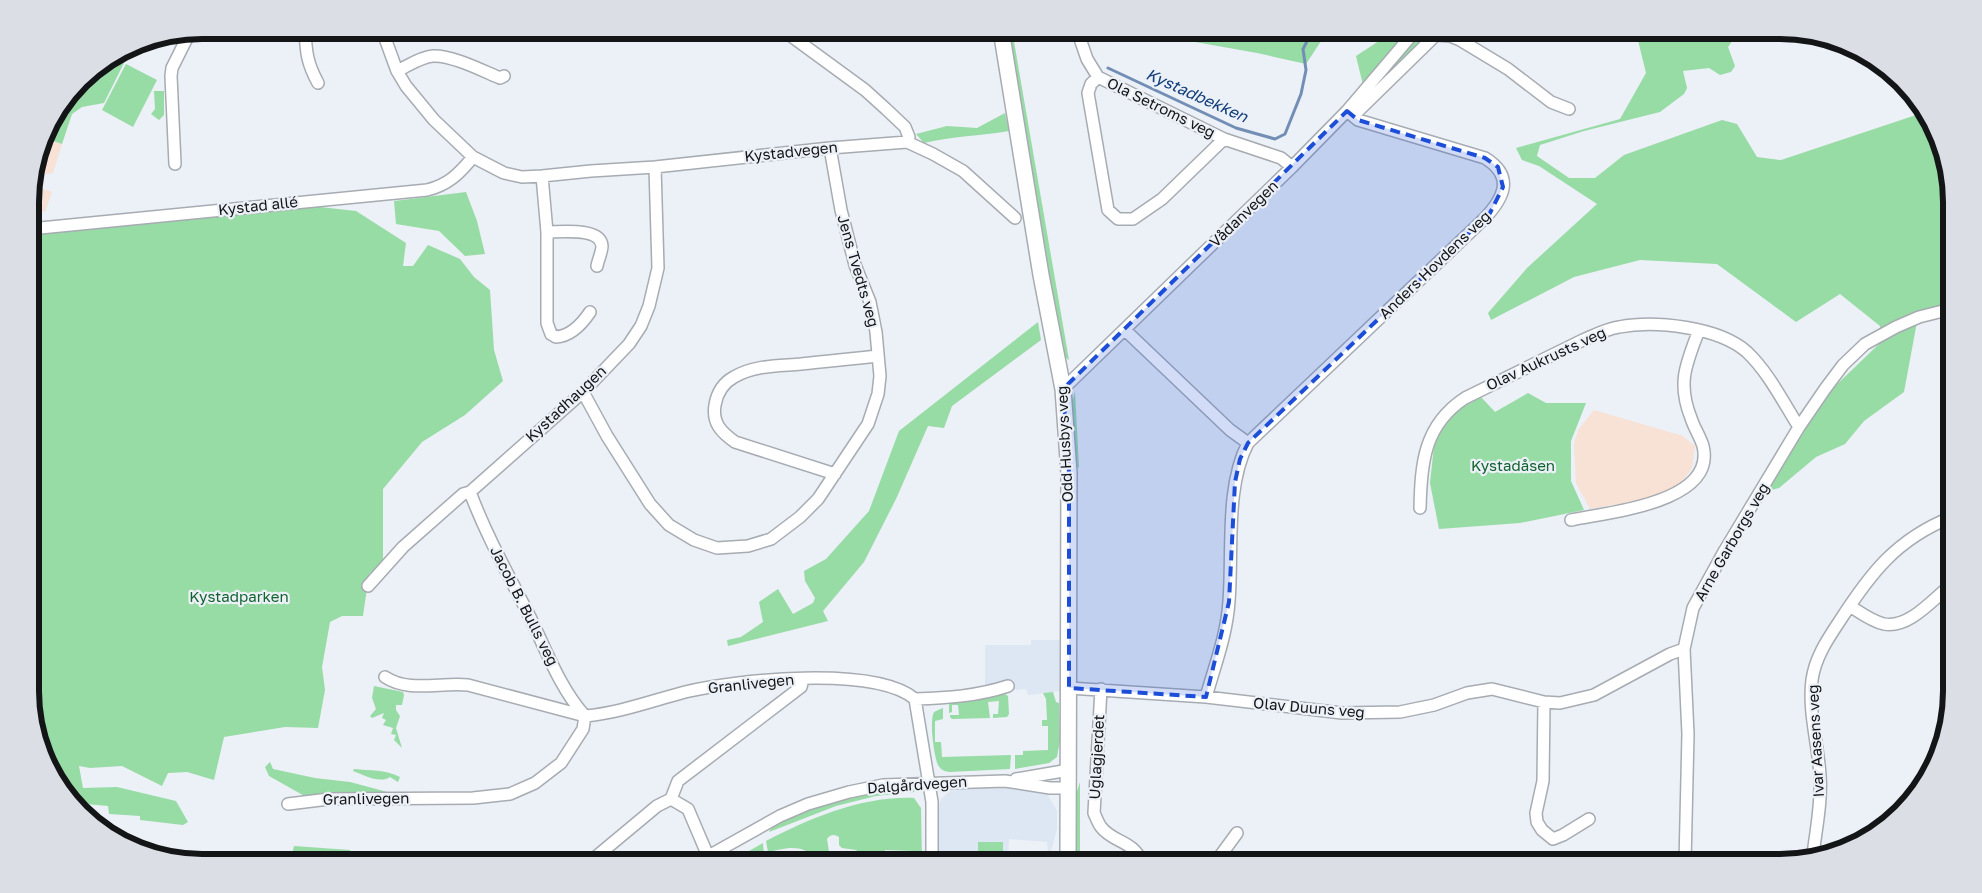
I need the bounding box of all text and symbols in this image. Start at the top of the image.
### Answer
water label: Kystadbekken [1143,64,1252,127]
street label: Ola Setroms veg [1104,73,1218,141]
street label: Kystadvegen [743,137,838,165]
street label: Vådanvegen [1205,176,1281,250]
street label: Kystad allé [217,192,299,218]
street label: Anders Hovdens veg [1375,206,1494,322]
street label: Jens Tvedts veg [834,213,884,329]
street label: Olav Aukrusts veg [1483,322,1608,394]
street label: Kystadhaugen [521,361,609,445]
street label: Odd Husbys veg [1052,385,1076,503]
park label: Kystadåsen [1471,456,1555,474]
street label: Arne Garborgs veg [1690,479,1772,604]
street label: Jacob B. Bulls veg [487,543,563,668]
park label: Kystadparken [189,587,289,605]
street label: Granlivegen [707,670,795,696]
street label: Ivar Aasens veg [1803,684,1827,798]
street label: Olav Duuns veg [1253,693,1366,721]
street label: Uglagjerdet [1085,714,1107,800]
street label: Dalgårdvegen [866,772,968,796]
street label: Granlivegen [322,788,410,808]

